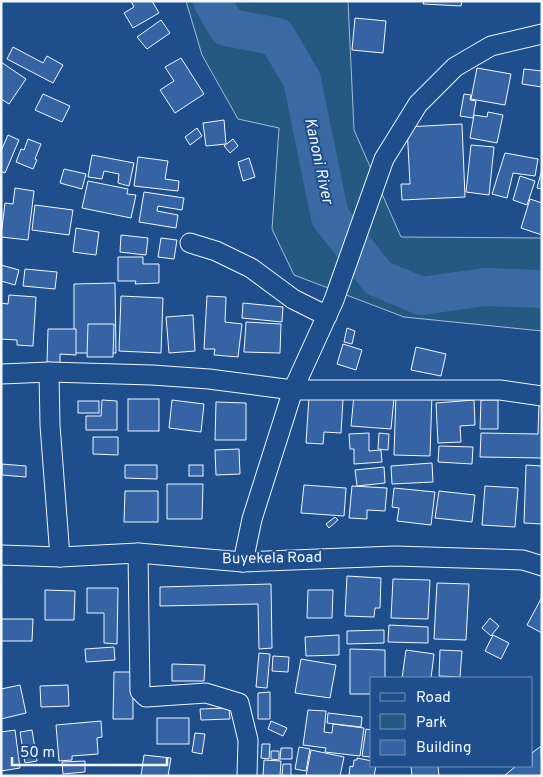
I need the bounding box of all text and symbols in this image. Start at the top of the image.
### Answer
water label: Kanoni River [299,116,337,208]
street label: Buyekela Road [222,549,322,569]
legend [370,677,533,767]
text: Road [416,689,451,708]
text: Park [416,714,447,733]
scale bar [12,734,168,766]
text: Building [416,739,471,758]
text: 50 m [20,744,55,763]

